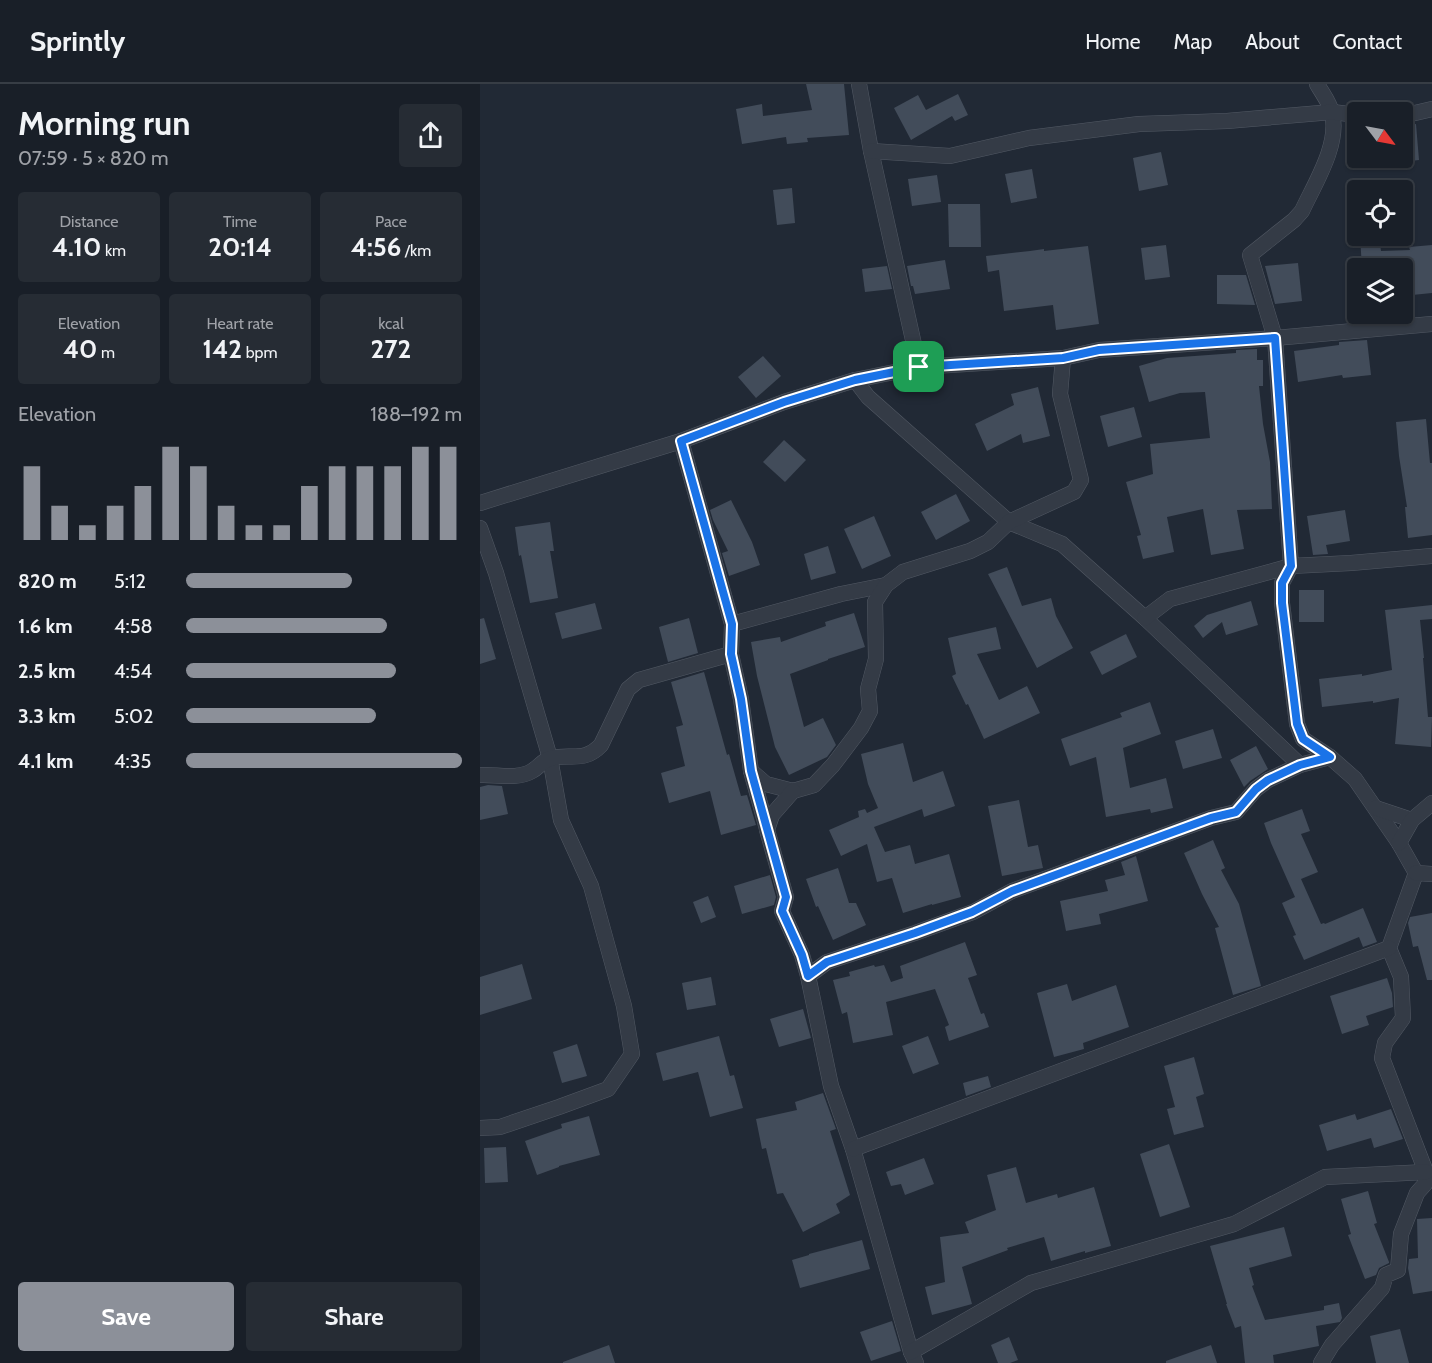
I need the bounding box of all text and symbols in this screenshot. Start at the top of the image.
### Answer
text: Sprintly [30,24,125,58]
text: Home [1085,29,1141,54]
text: Map [1174,29,1212,54]
text: About [1245,29,1299,54]
text: Contact [1332,29,1402,54]
north arrow [1347,102,1413,168]
map controls [1347,102,1413,324]
text: Morning run [18,103,190,143]
button: share [399,104,462,167]
text: 07:59 · 5 × 820 m [18,146,168,170]
button: locate [1347,180,1413,246]
text: Distance [60,212,118,231]
text: Time [223,212,257,231]
text: Pace [375,212,407,231]
text: 4.10 [52,231,101,263]
text: 20:14 [208,231,272,263]
text: 4:56 [351,231,401,263]
text: km [101,241,126,260]
text: /km [401,241,431,260]
button: layers [1347,258,1413,324]
text: Elevation [58,314,120,333]
text: Heart rate [207,314,273,333]
text: kcal [378,314,404,333]
text: 40 [63,333,97,365]
text: 142 [203,333,242,365]
text: 272 [371,333,411,365]
pin [893,341,944,392]
text: m [97,343,115,362]
text: bpm [242,343,277,362]
icon: arrive [902,350,935,383]
text: Elevation [18,402,96,426]
text: 188–192 m [370,402,462,426]
text: 820 m [18,569,77,593]
text: 5:12 [114,569,146,593]
text: 1.6 km [18,614,73,638]
text: 4:58 [114,614,153,638]
text: 2.5 km [18,659,75,683]
text: 4:54 [114,659,152,683]
text: 3.3 km [18,704,76,728]
text: 5:02 [114,704,153,728]
text: 4.1 km [18,749,73,773]
text: 4:35 [114,749,151,773]
button: Save [18,1282,234,1351]
button: Share [246,1282,462,1351]

